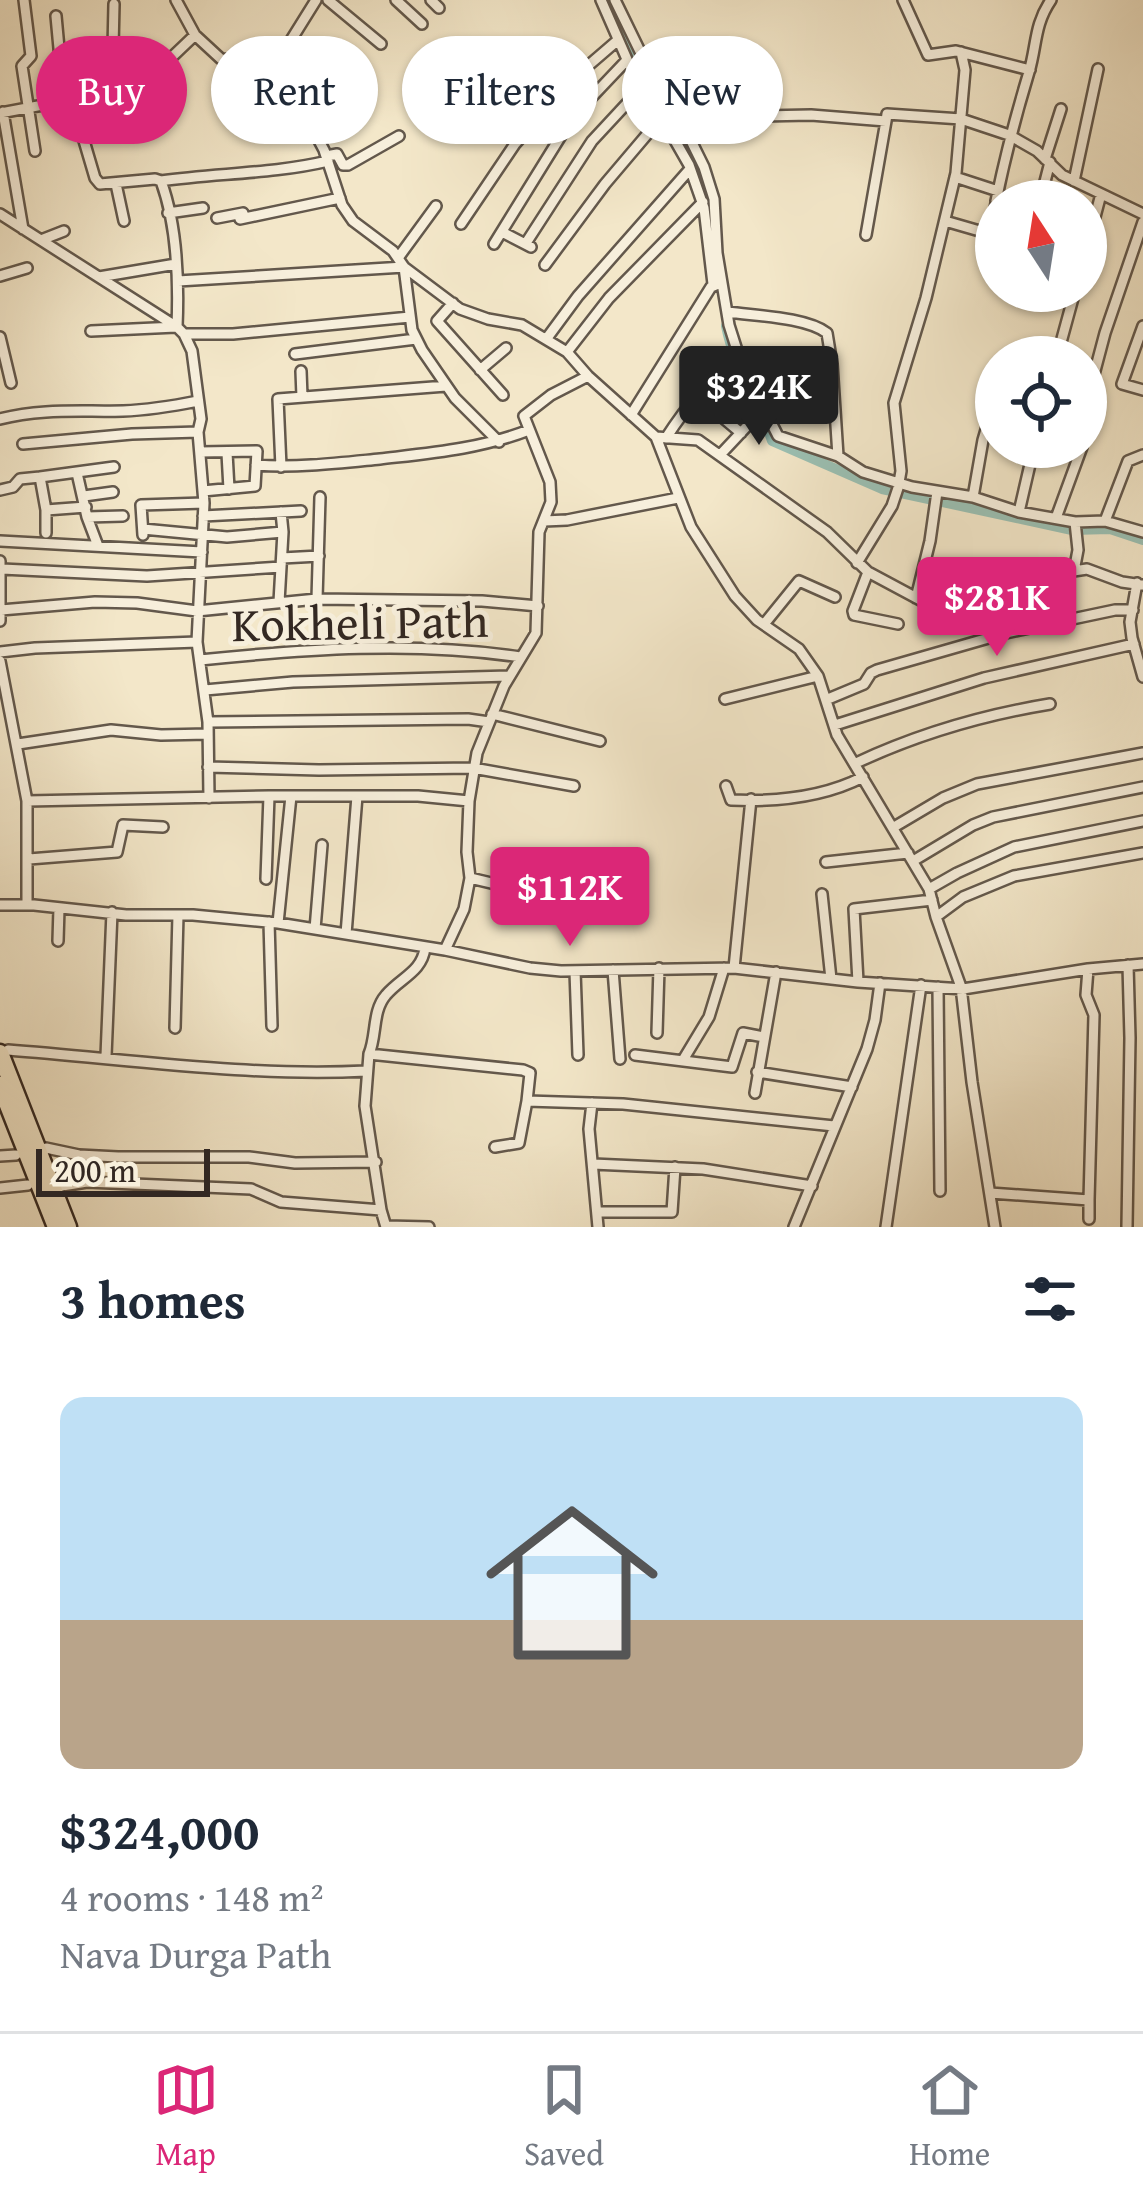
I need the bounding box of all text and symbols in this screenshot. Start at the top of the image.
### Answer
chip: Buy [36,36,187,144]
chip: Rent [211,36,378,144]
chip: Filters [402,36,598,144]
chip: New [622,36,783,144]
north arrow [975,180,1107,312]
map controls [975,180,1107,468]
button: locate [975,336,1107,468]
pin: $324K [675,346,843,448]
text: $324K [706,356,812,413]
pin: $281K [913,557,1081,659]
text: $281K [944,567,1050,624]
street label: Kokheli Path [231,584,489,659]
pin: $112K [486,847,654,949]
text: $112K [517,857,623,914]
scale bar [36,1143,210,1196]
text: 200 m [54,1146,136,1194]
text: 3 homes [60,1262,246,1337]
icon: filters [1017,1266,1083,1332]
icon: home [464,1475,680,1691]
text: $324,000 [60,1793,259,1868]
text: 4 rooms · 148 m² [60,1868,324,1925]
text: Nava Durga Path [60,1925,331,1982]
tab: Map [153,2057,219,2177]
tab: Saved [524,2057,604,2177]
tab: Home [909,2057,990,2177]

